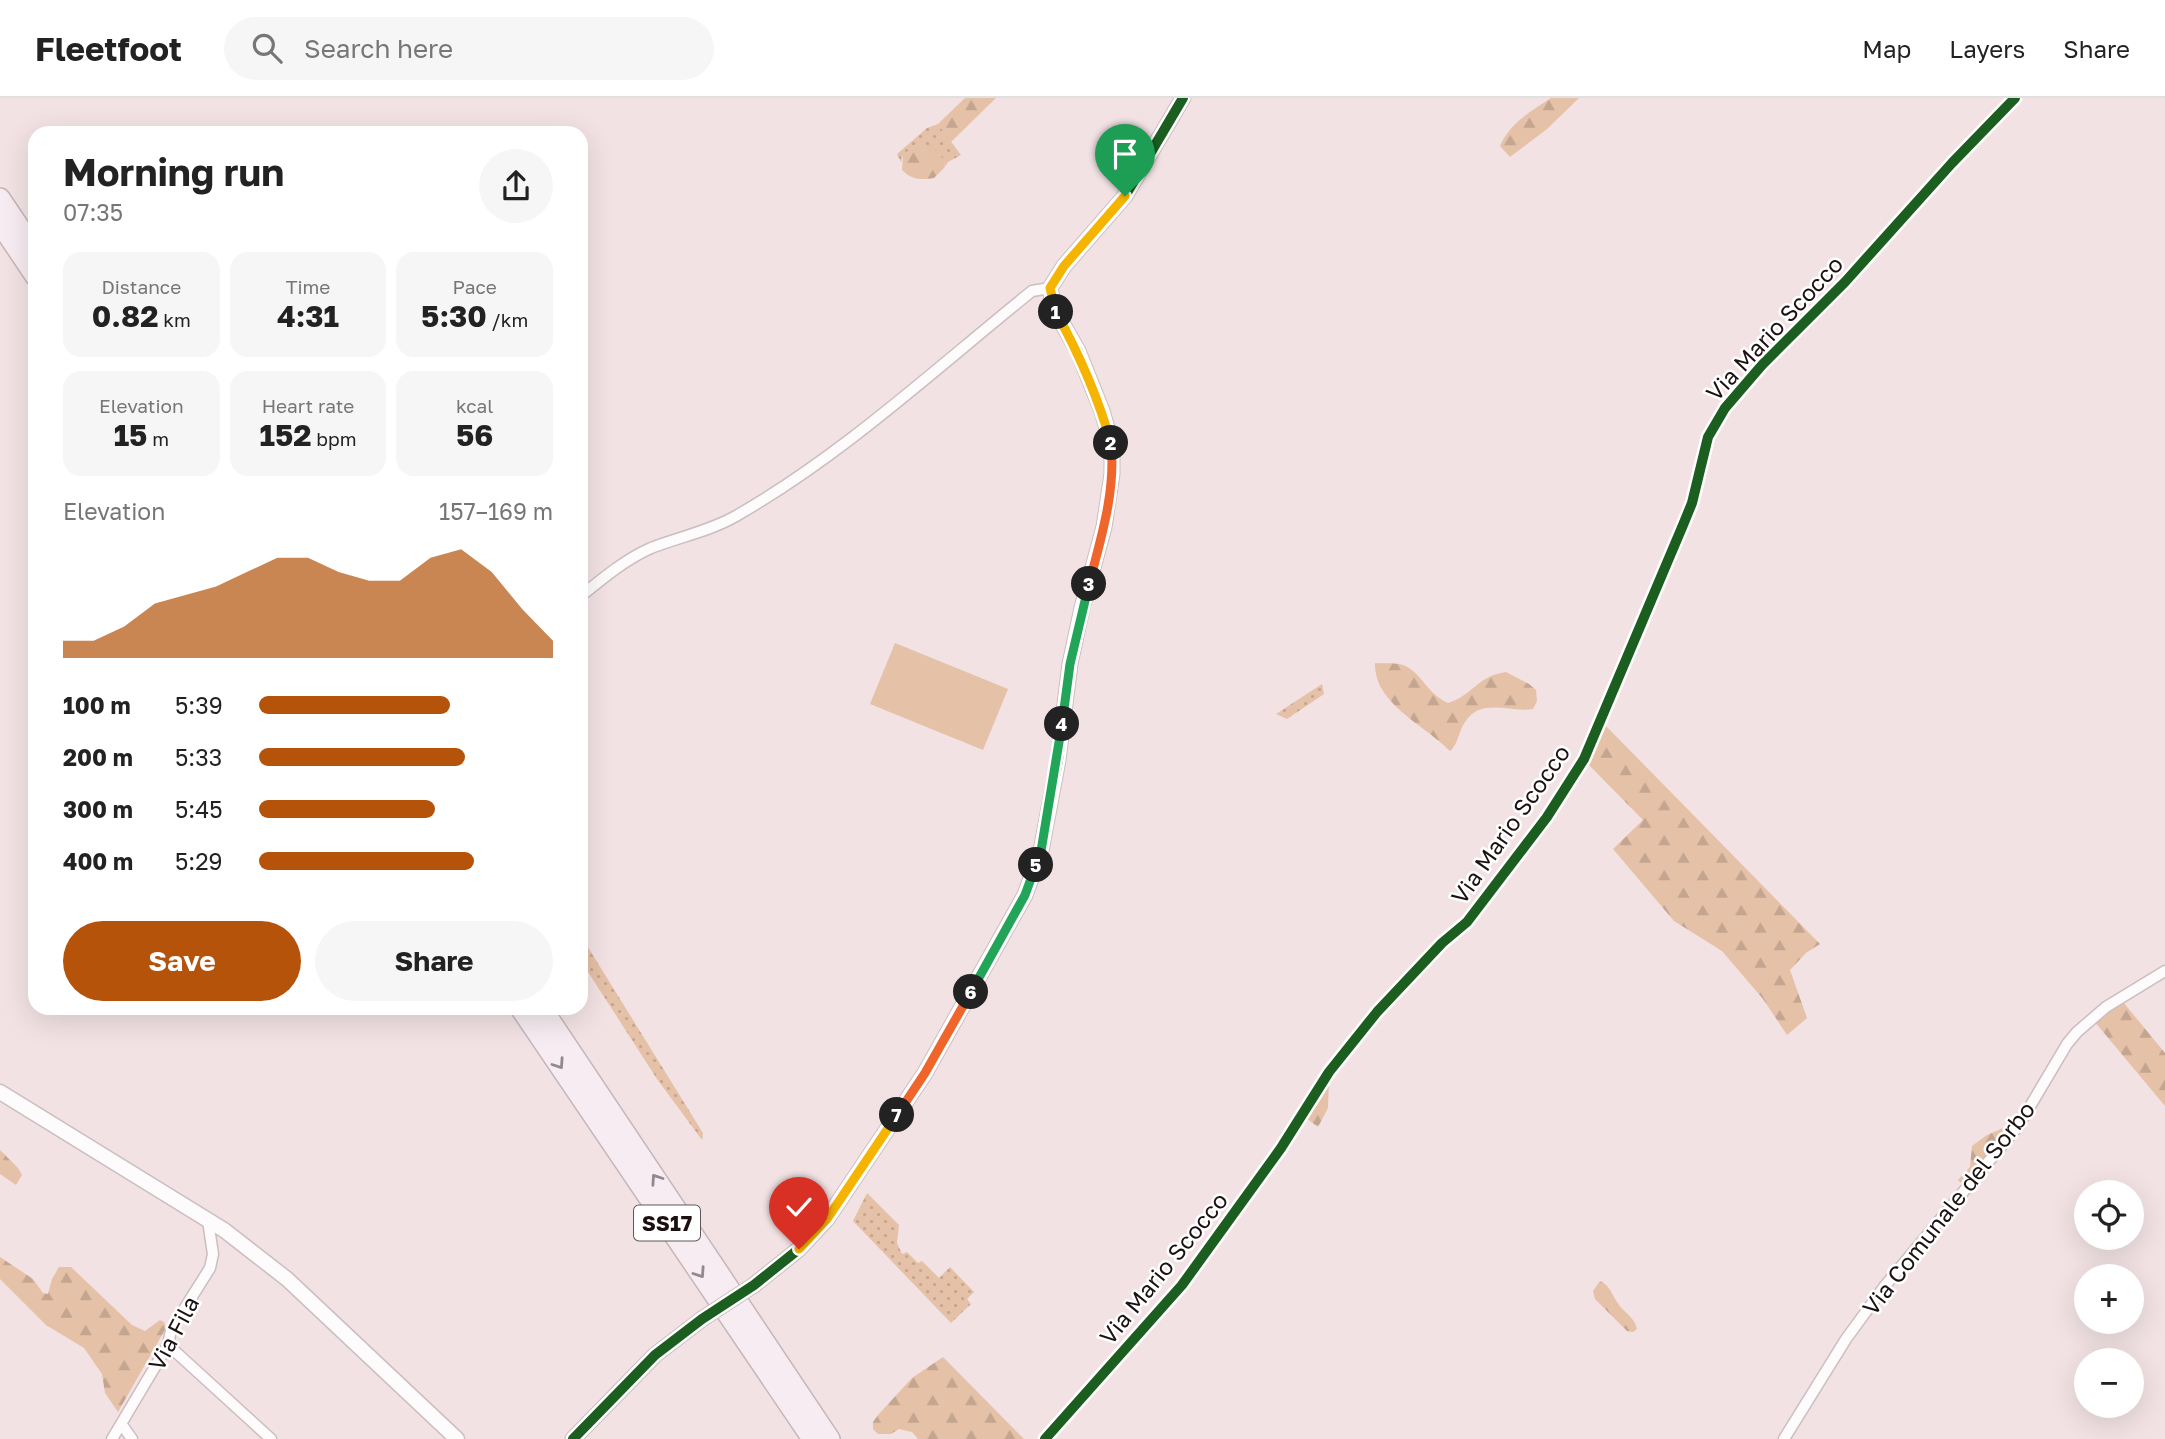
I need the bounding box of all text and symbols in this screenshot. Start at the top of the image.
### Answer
search box [224,17,714,80]
text: Fleetfoot [35,29,182,68]
icon: search [248,29,286,67]
text: Search here [304,33,453,64]
text: Map [1862,34,1911,63]
text: Layers [1949,34,2025,63]
text: Share [2063,34,2130,63]
pin [1095,124,1155,196]
icon: arrive [1106,135,1144,173]
text: Morning run [63,149,284,194]
button: share [479,149,553,223]
text: 07:35 [63,198,123,226]
street label: Via Mario Scocco [1700,250,1848,406]
text: Distance [101,275,181,298]
text: Time [286,275,330,298]
text: Pace [452,275,497,298]
pin: 1 [1038,294,1074,330]
text: 0.82 [92,298,158,334]
text: 4:31 [277,298,339,334]
text: 5:30 [421,298,487,334]
text: 1 [1051,300,1060,323]
text: km [158,308,191,331]
text: /km [487,308,528,331]
text: Elevation [99,394,184,417]
text: Heart rate [262,394,354,417]
text: kcal [456,394,493,417]
text: 15 [114,417,147,453]
text: 152 [259,417,312,453]
text: 56 [456,417,493,453]
pin: 2 [1094,426,1128,460]
text: m [147,427,169,450]
text: bpm [312,427,356,450]
text: 2 [1105,431,1116,454]
text: Elevation [63,497,165,525]
text: 157–169 m [439,497,553,525]
pin: 3 [1072,566,1106,602]
text: 3 [1083,572,1094,595]
text: 100 m [63,691,131,719]
text: 5:39 [175,691,223,719]
pin: 4 [1044,706,1080,742]
text: 4 [1056,712,1067,735]
street label: Via Mario Scocco [1445,739,1575,909]
text: 200 m [63,743,133,771]
text: 5:33 [175,743,222,771]
text: 300 m [63,795,133,823]
text: 5:45 [175,795,223,823]
text: 400 m [63,847,133,875]
text: 5:29 [175,847,223,875]
pin: 5 [1018,848,1054,882]
text: 5 [1030,853,1041,876]
button: Save [63,921,301,1001]
button: Share [315,921,553,1001]
pin: 6 [954,974,988,1010]
text: 6 [964,980,977,1003]
one-way arrow [550,1057,563,1070]
street label: Via Comunale del Sorbo [1856,1096,2040,1320]
pin: 7 [880,1098,914,1132]
text: 7 [891,1103,902,1126]
one-way arrow [651,1173,664,1186]
pin [769,1177,829,1249]
map controls [2074,1180,2144,1418]
button: locate [2074,1180,2144,1250]
street label: Via Mario Scocco [1093,1186,1233,1350]
icon: check [780,1188,818,1226]
road number: SS17 [634,1206,700,1240]
button: + [2074,1264,2144,1334]
one-way arrow [692,1265,705,1278]
street label: Via Fila [142,1291,204,1375]
button: − [2074,1348,2144,1418]

